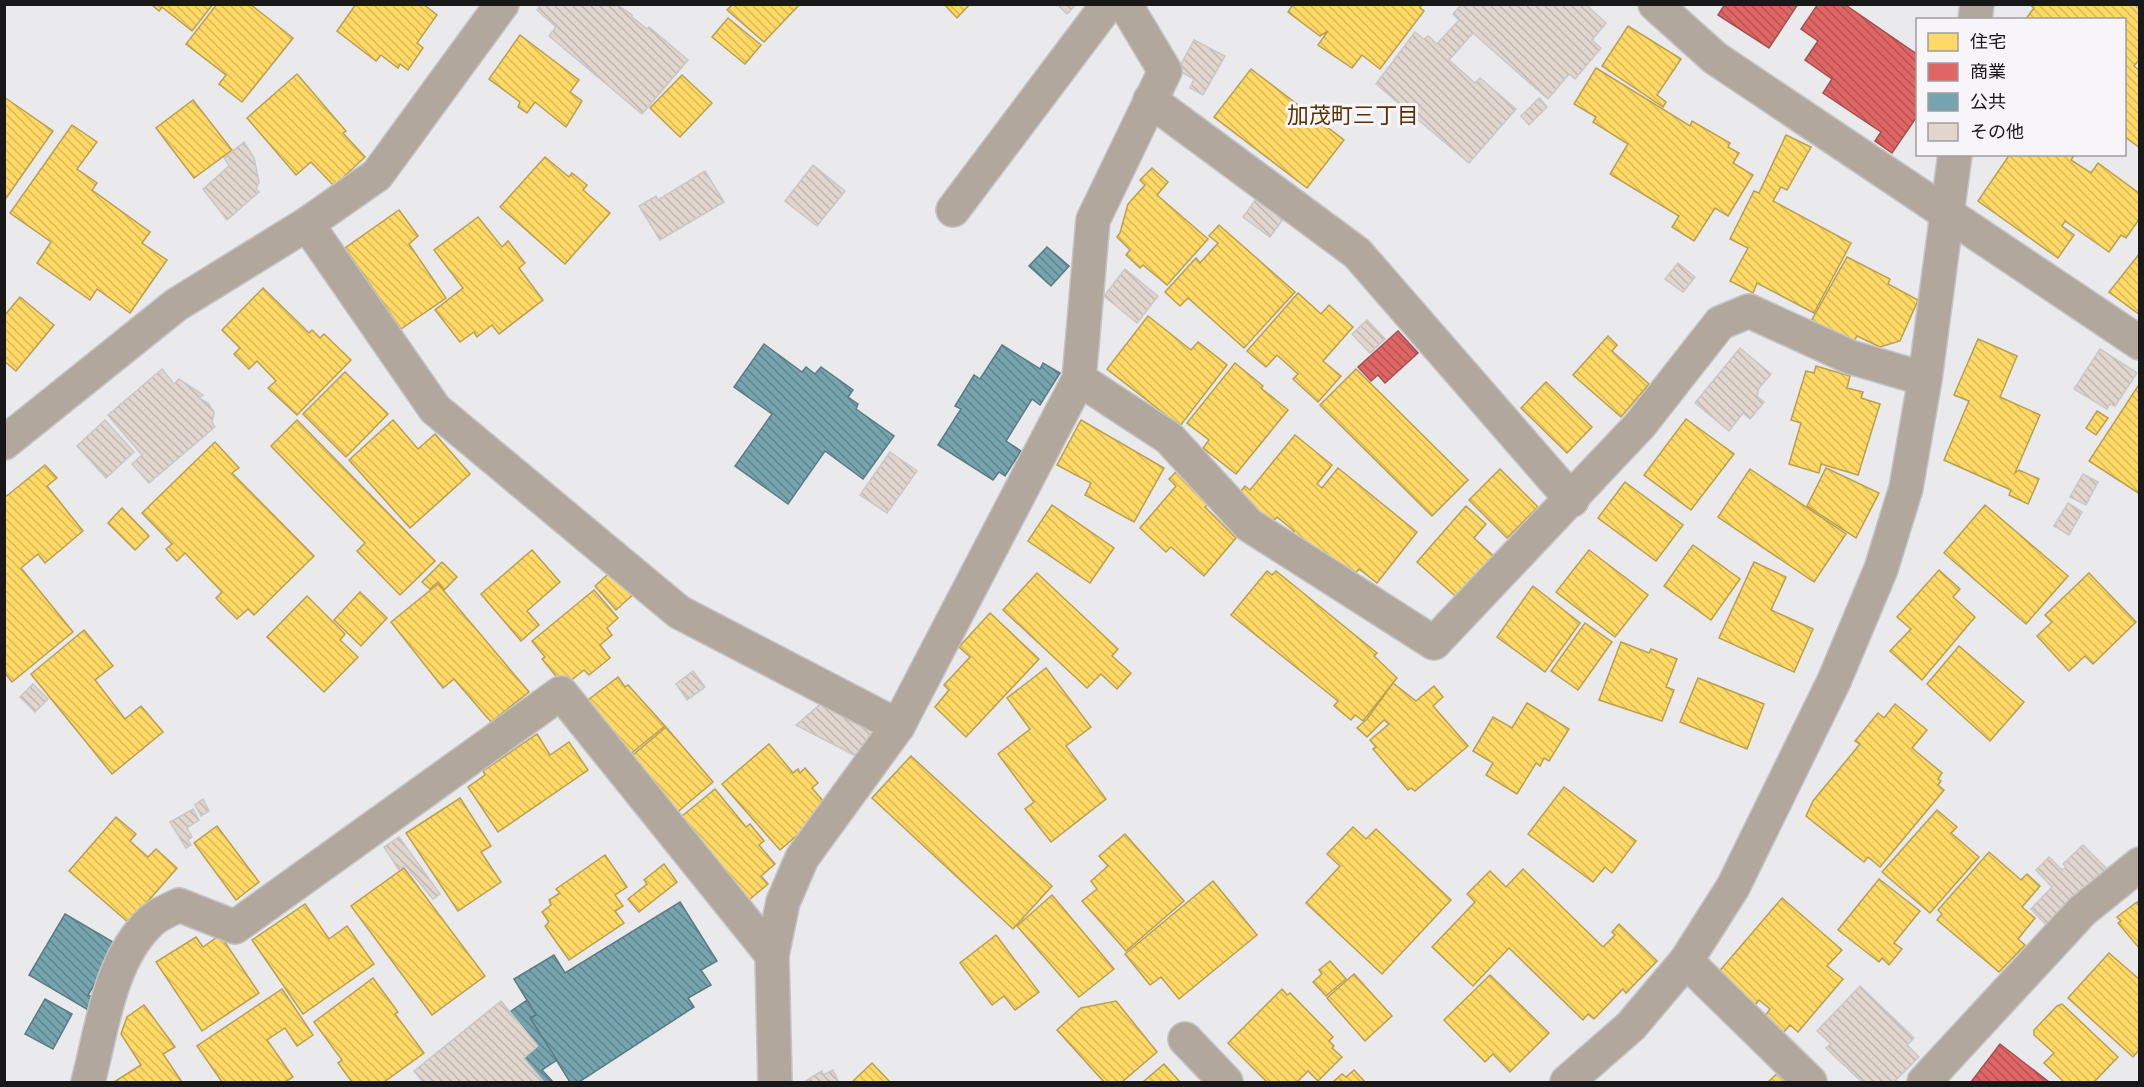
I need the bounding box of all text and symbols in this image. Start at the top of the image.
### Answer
legend [1916,18,2126,156]
text: 住宅 [1970,32,2006,53]
text: 商業 [1970,62,2006,83]
text: 公共 [1970,92,2006,113]
district label: 加茂町三丁目 [1287,103,1419,130]
text: その他 [1970,122,2024,143]

